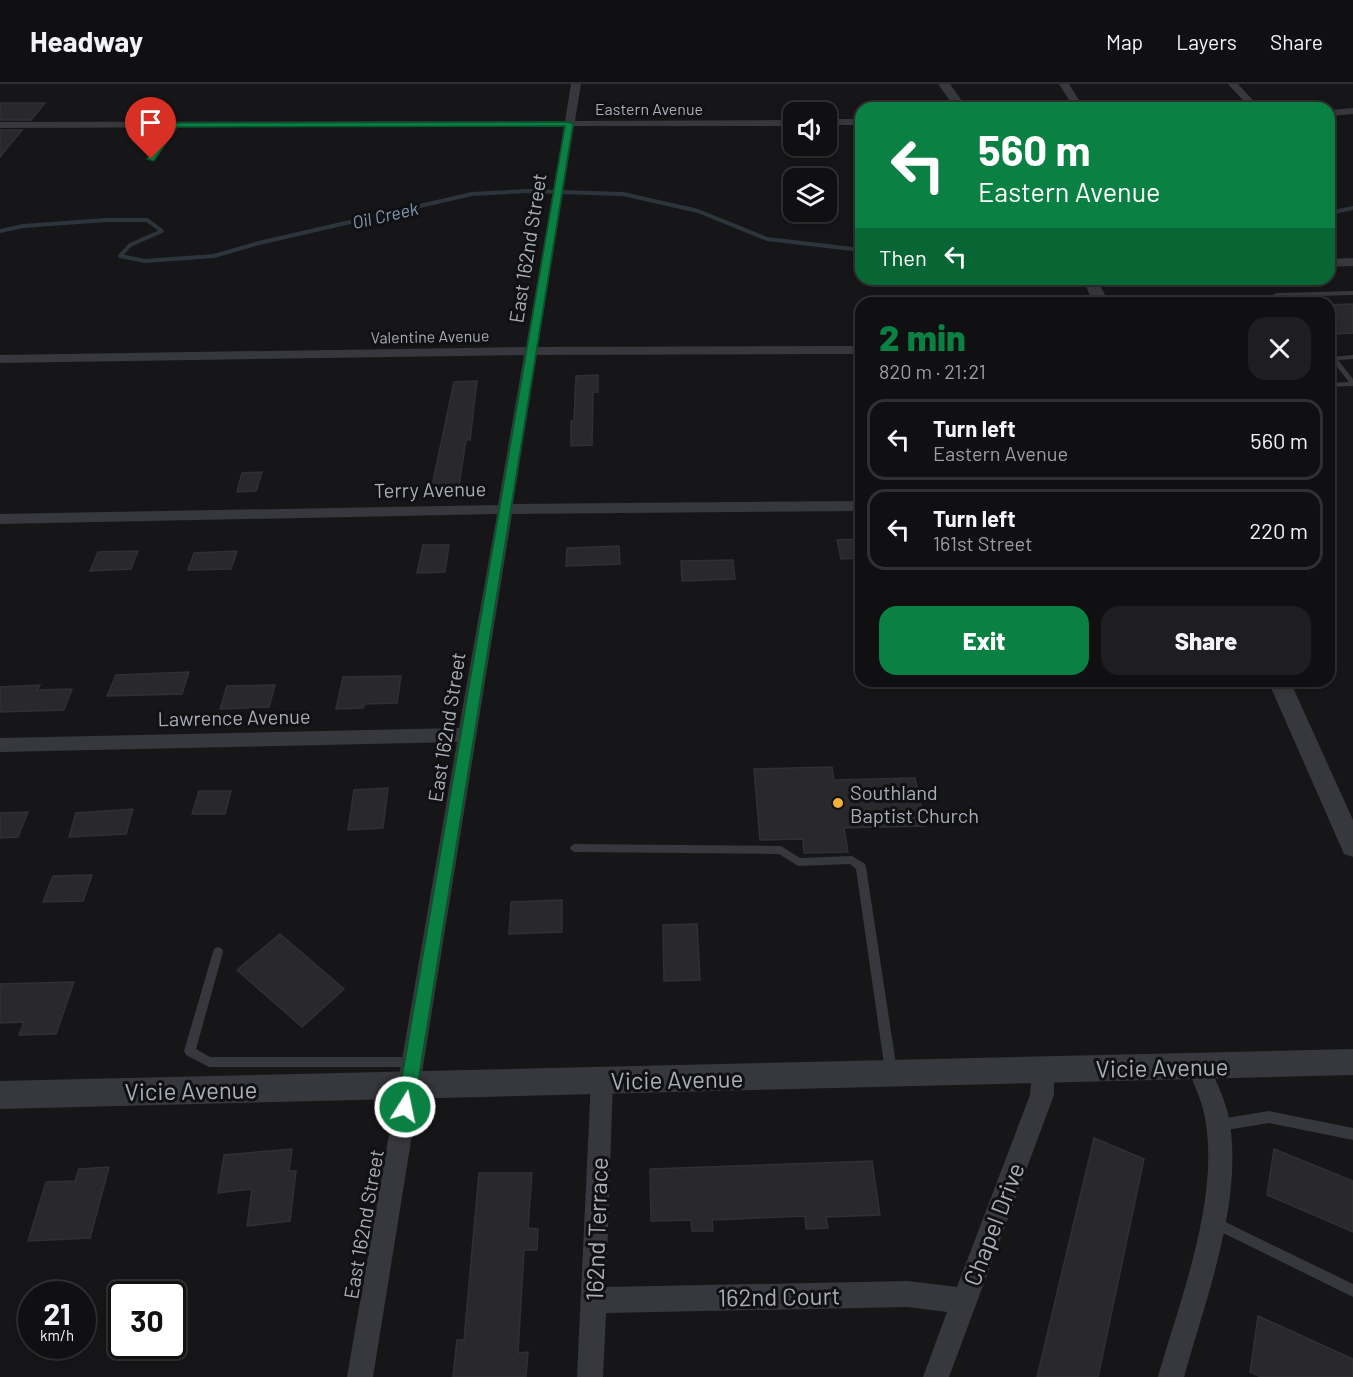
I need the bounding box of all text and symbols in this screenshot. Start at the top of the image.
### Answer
text: Headway [30,24,143,58]
text: Map [1106,29,1143,54]
text: Layers [1176,29,1237,54]
text: Share [1270,29,1323,54]
pin [125,97,176,159]
street label: Eastern Avenue [595,99,703,118]
map controls [783,102,837,222]
button: sound [783,102,837,156]
icon: arrive [134,106,167,139]
text: 560 m [978,124,1091,174]
icon: left [879,126,957,204]
button: layers [783,168,837,222]
street label: East 162nd Street [503,171,551,325]
text: Eastern Avenue [978,175,1161,207]
water label: Oil Creek [350,197,420,233]
icon: left [939,240,972,273]
text: Then [879,244,927,270]
text: 2 min [879,315,966,358]
button: close [1248,317,1311,380]
street label: Valentine Avenue [371,325,489,347]
text: 820 m · 21:21 [879,359,986,383]
text: Turn left [933,415,1016,441]
icon: left [882,423,915,456]
text: 560 m [1250,427,1308,453]
text: Eastern Avenue [933,441,1068,465]
street label: Terry Avenue [374,476,486,502]
text: Turn left [933,505,1016,531]
icon: left [882,513,915,546]
text: 220 m [1249,517,1308,543]
text: 161st Street [933,531,1032,555]
button: Exit [879,606,1089,675]
button: Share [1101,606,1311,675]
street label: East 162nd Street [422,650,470,804]
street label: Lawrence Avenue [157,704,311,730]
place label: Southland Baptist Church [850,780,979,827]
marker: Southland Baptist Church [831,796,845,810]
street label: Vicie Avenue [1095,1051,1229,1083]
street label: Vicie Avenue [610,1063,744,1095]
street label: Vicie Avenue [124,1074,258,1106]
position arrow [373,1075,437,1139]
street label: East 162nd Street [338,1147,388,1301]
street label: 162nd Terrace [579,1157,613,1301]
street label: Chapel Drive [956,1158,1030,1290]
street label: 162nd Court [717,1280,841,1312]
speed limit sign: 30 [108,1281,186,1359]
text: 21 [43,1295,71,1331]
text: km/h [40,1326,74,1344]

